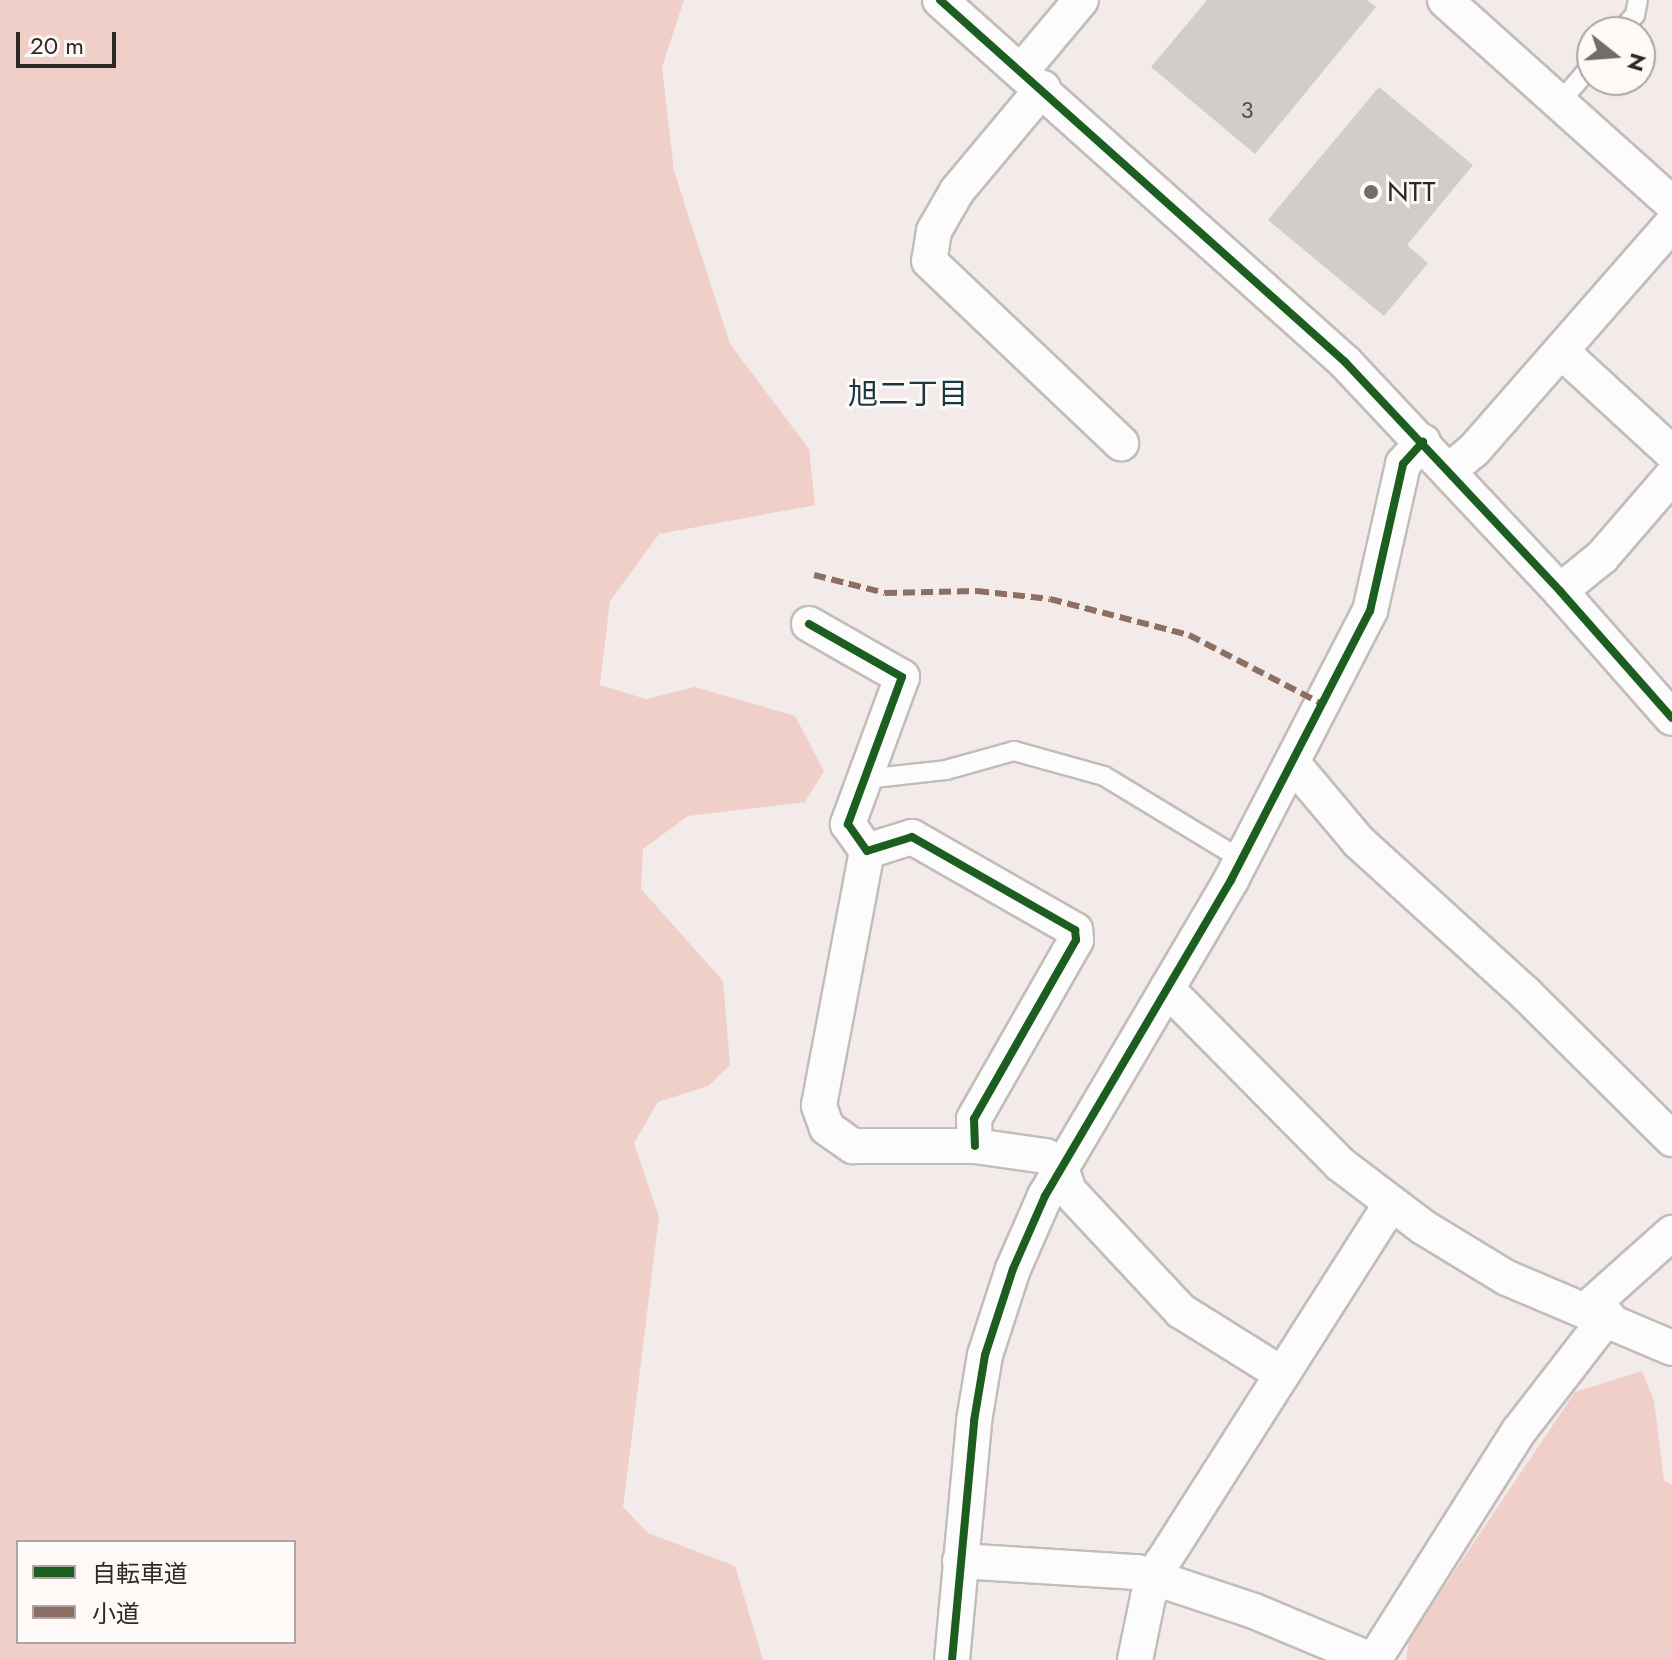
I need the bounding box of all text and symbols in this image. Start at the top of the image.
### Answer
scale bar [20,16,120,66]
north arrow [1576,16,1656,96]
text: 20 m [30,28,84,63]
text: N [1619,49,1655,75]
house number: 3 [1240,96,1254,124]
place label: NTT [1387,175,1436,209]
marker: NTT [1362,183,1380,201]
district label: 旭二丁目 [848,376,968,412]
legend [16,1540,296,1644]
text: 自転車道 [92,1556,188,1591]
text: 小道 [92,1596,140,1631]

